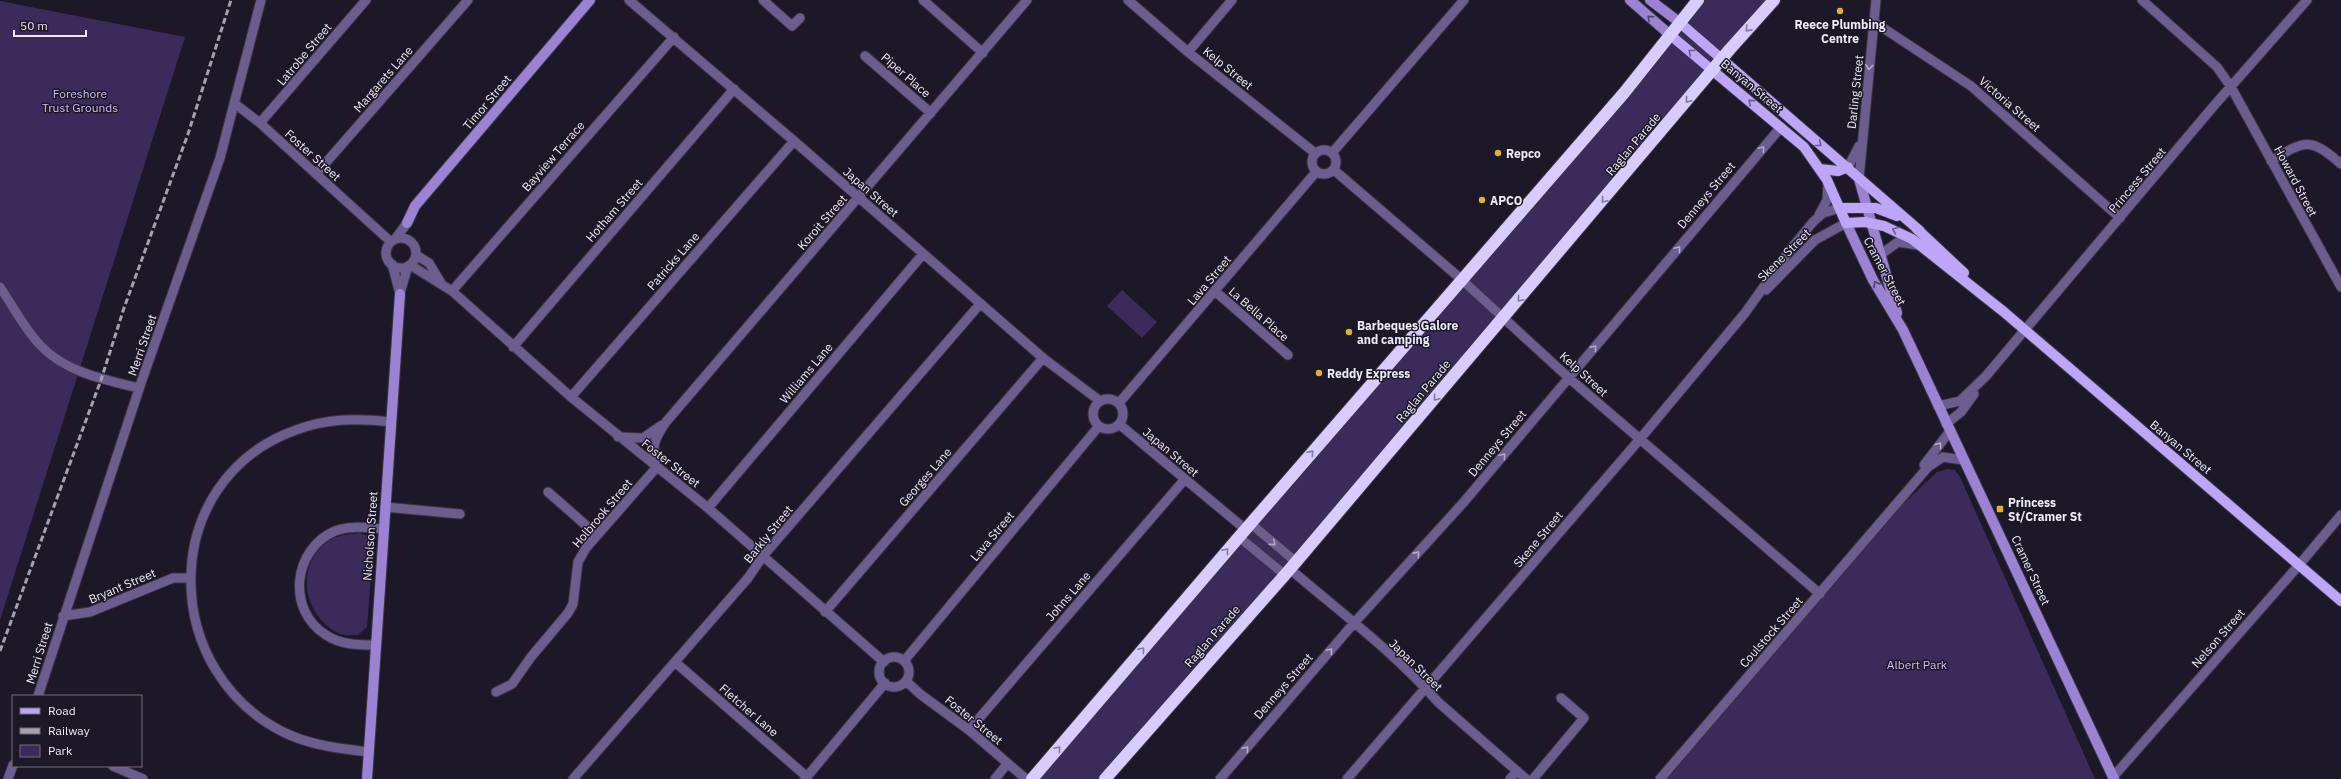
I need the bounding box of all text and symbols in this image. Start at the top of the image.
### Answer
marker: Reece Plumbing Centre [1835,6,1845,16]
scale bar [14,12,86,38]
one-way arrow [1648,16,1655,23]
place label: Reece Plumbing Centre [1794,17,1886,46]
text: 50 m [20,18,48,33]
street label: Latrobe Street [274,20,334,88]
one-way arrow [1746,24,1753,32]
street label: Margarets Lane [350,43,416,115]
street label: Kelp Street [1200,43,1256,93]
street label: Piper Place [878,49,934,101]
one-way arrow [1688,50,1695,57]
street label: Darling Street [1844,54,1866,130]
street label: Banyan Street [1718,56,1786,116]
one-way arrow [1865,64,1874,70]
street label: Timor Street [460,71,514,133]
street label: Victoria Street [1976,73,2044,135]
park label: Foreshore Trust Grounds [42,86,118,115]
one-way arrow [1686,96,1693,103]
one-way arrow [1748,100,1756,107]
street label: Raglan Parade [1602,109,1664,179]
street label: Bayview Terrace [518,118,588,194]
street label: Foster Street [282,126,344,184]
one-way arrow [1815,139,1822,146]
street label: Howard Street [2271,143,2321,219]
street label: Princess Street [2105,144,2169,216]
place label: Repco [1506,146,1541,161]
one-way arrow [1758,147,1765,154]
marker: Repco [1493,148,1503,158]
street label: Denneys Street [1674,159,1738,231]
street label: Japan Street [840,164,902,220]
street label: Hotham Street [582,175,646,245]
street label: Koroit Street [794,191,850,253]
place label: APCO [1490,193,1522,208]
marker: APCO [1477,195,1487,205]
one-way arrow [1602,195,1609,202]
street label: Skene Street [1754,225,1814,285]
one-way arrow [1891,227,1899,235]
street label: Patricks Lane [644,229,703,293]
street label: Cramer Street [1861,234,1909,308]
one-way arrow [1674,246,1681,253]
street label: Lava Street [1184,252,1234,308]
one-way arrow [1874,281,1881,289]
street label: La Bella Place [1226,284,1292,344]
one-way arrow [1518,294,1525,301]
street label: Merri Street [125,312,159,378]
place label: Barbeques Galore and camping [1357,318,1458,347]
marker: Barbeques Galore and camping [1344,327,1354,337]
street label: Williams Lane [776,339,836,406]
one-way arrow [1590,345,1597,353]
street label: Kelp Street [1557,348,1611,400]
street label: Raglan Parade [1392,356,1454,426]
place label: Reddy Express [1327,366,1410,381]
marker: Reddy Express [1314,368,1324,378]
one-way arrow [1433,393,1440,400]
street label: Denneys Street [1465,407,1529,479]
street label: Banyan Street [2147,417,2215,477]
street label: Japan Street [1140,424,1202,480]
street label: Foster Street [639,436,703,490]
one-way arrow [1934,442,1941,449]
street label: Georges Lane [895,444,955,510]
one-way arrow [1307,450,1314,458]
one-way arrow [1498,454,1505,461]
street label: Holbrook Street [569,476,635,550]
street label: Nicholson Street [359,491,381,581]
place label: Princess St/Cramer St [2008,495,2082,524]
street label: Barkly Street [740,502,796,566]
marker: Princess St/Cramer St [1995,504,2005,514]
street label: Lava Street [967,508,1017,564]
street label: Skene Street [1510,508,1566,570]
street label: Cramer Street [2008,533,2054,607]
one-way arrow [1268,538,1276,545]
one-way arrow [1222,549,1229,556]
one-way arrow [1412,551,1420,559]
street label: Bryant Street [86,565,158,607]
street label: Johns Lane [1042,568,1094,624]
street label: Coulstock Street [1736,593,1806,671]
street label: Raglan Parade [1181,602,1243,670]
street label: Nelson Street [2188,605,2248,671]
street label: Merri Street [22,620,56,686]
street label: Japan Street [1386,636,1446,694]
one-way arrow [1137,648,1144,655]
one-way arrow [1326,648,1333,655]
street label: Denneys Street [1250,650,1316,722]
park label: Albert Park [1887,657,1948,672]
street label: Fletcher Lane [716,680,782,740]
street label: Foster Street [942,692,1006,748]
legend [12,695,142,767]
text: Road [48,703,76,718]
text: Railway [48,723,90,738]
text: Park [48,743,73,758]
one-way arrow [1053,747,1060,754]
one-way arrow [1241,747,1248,754]

